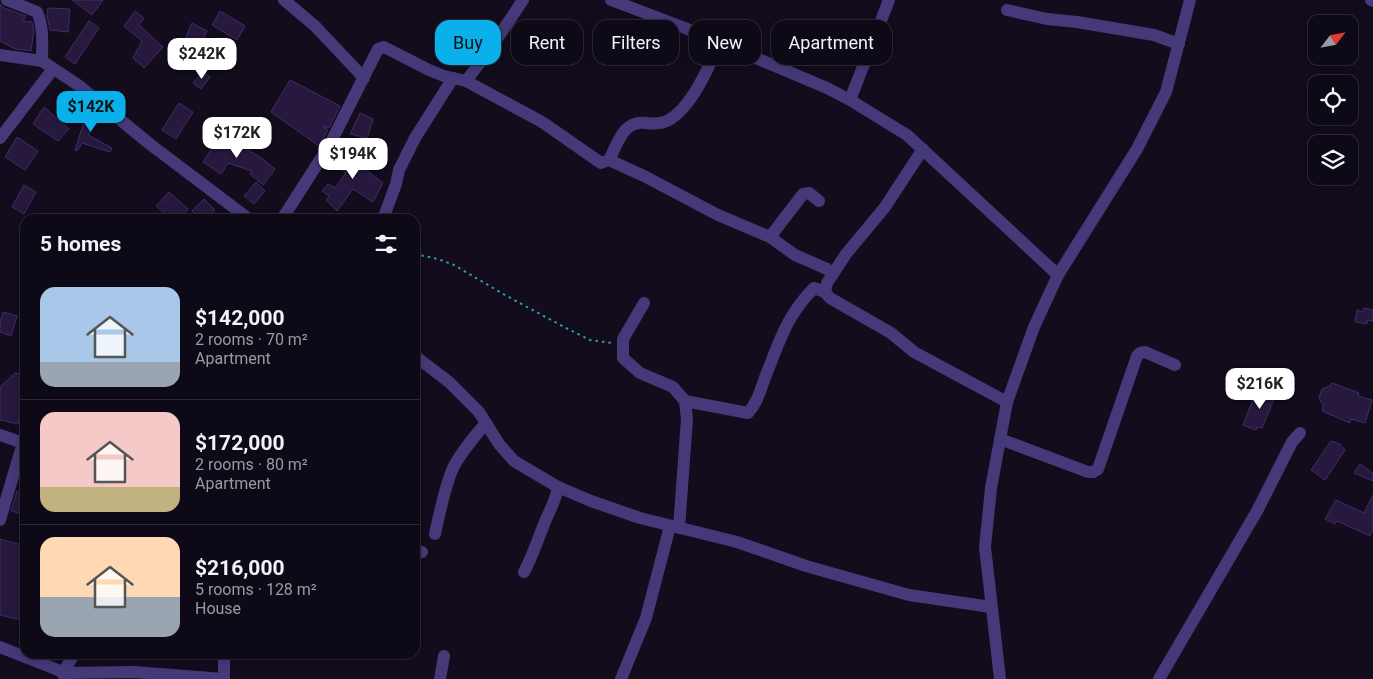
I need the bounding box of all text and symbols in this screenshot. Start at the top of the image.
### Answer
north arrow [1308,15,1358,65]
map controls [1308,15,1358,185]
chip: Buy [435,20,501,65]
chip: Rent [511,20,583,65]
chip: Filters [593,20,679,65]
chip: New [689,20,761,65]
chip: Apartment [771,20,892,65]
pin: $242K [167,38,237,80]
text: $242K [179,44,225,63]
button: locate [1308,75,1358,125]
pin: $142K [56,90,126,133]
text: $142K [68,97,114,116]
pin: $172K [202,116,272,159]
text: $172K [214,123,260,142]
button: layers [1308,135,1358,185]
pin: $194K [318,138,388,180]
text: $194K [330,144,376,163]
icon: filters [372,230,400,258]
text: 5 homes [40,232,121,256]
text: $142,000 [195,306,285,330]
icon: home [80,307,140,367]
text: 2 rooms · 70 m² [195,330,308,349]
text: Apartment [195,349,271,368]
pin: $216K [1225,368,1295,410]
text: $216K [1237,374,1283,393]
text: $172,000 [195,431,285,455]
icon: home [80,432,140,492]
text: 2 rooms · 80 m² [195,455,308,474]
text: Apartment [195,474,271,493]
text: $216,000 [195,556,285,580]
icon: home [80,557,140,617]
text: 5 rooms · 128 m² [195,580,317,599]
text: House [195,599,241,618]

